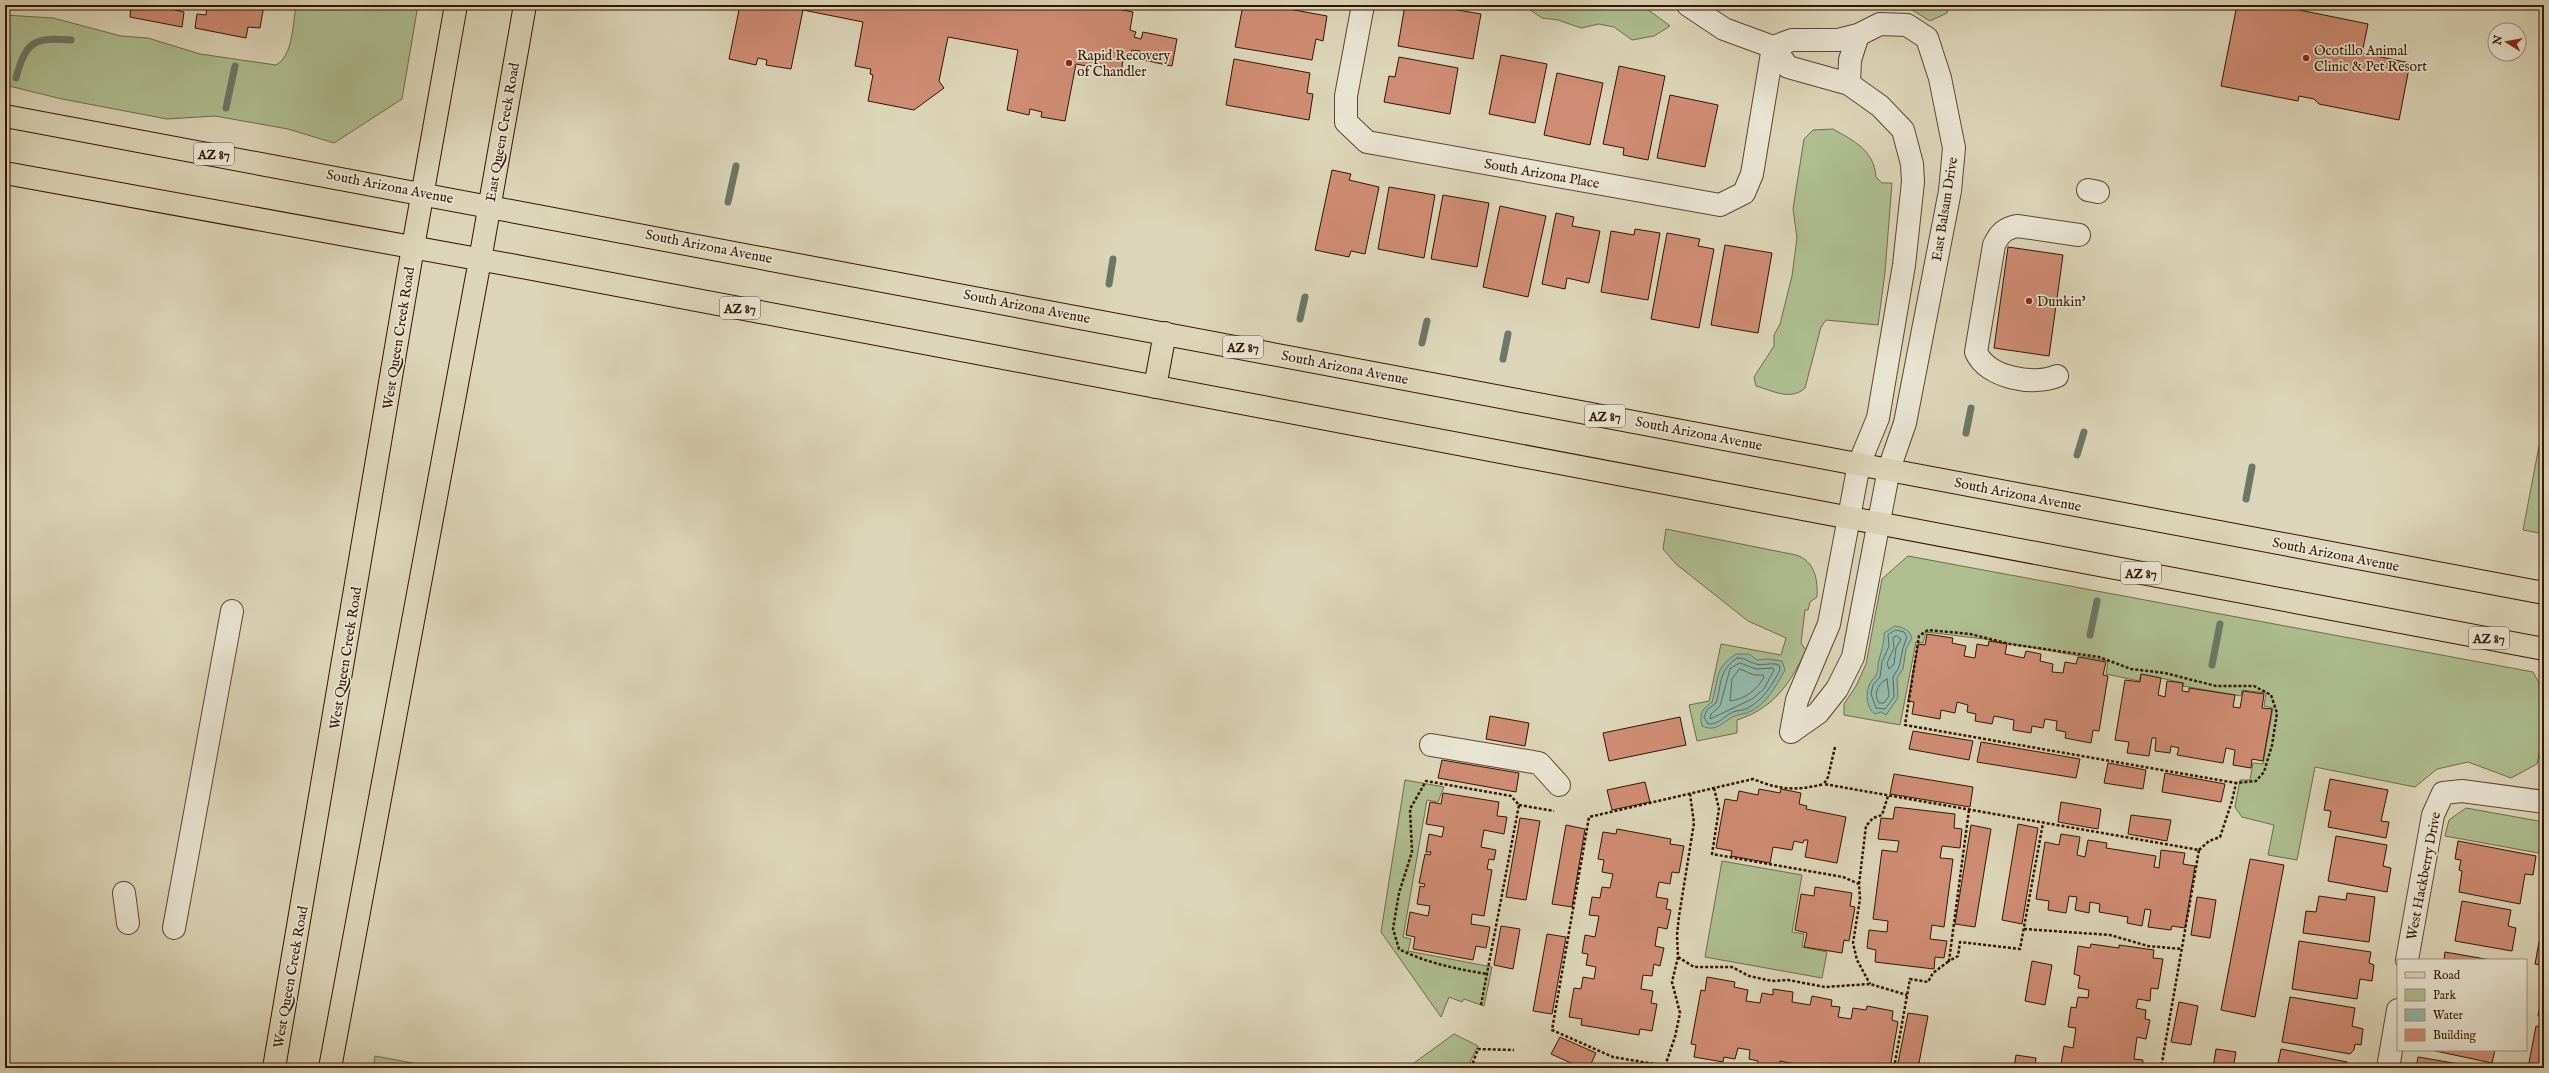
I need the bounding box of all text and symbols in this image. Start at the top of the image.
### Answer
north arrow [2487,22,2527,62]
text: N [2490,34,2506,47]
place label: Ocotillo Animal Clinic & Pet Resort [2314,42,2427,76]
place label: Rapid Recovery of Chandler [1077,47,1171,81]
marker: Ocotillo Animal Clinic & Pet Resort [2301,53,2311,63]
marker: Rapid Recovery of Chandler [1064,58,1074,68]
street label: East Queen Creek Road [482,61,524,203]
road number: AZ 87 [194,143,234,165]
street label: South Arizona Place [1483,155,1601,193]
street label: East Balsam Drive [1928,155,1962,262]
street label: South Arizona Avenue [325,166,455,208]
street label: South Arizona Avenue [644,226,774,268]
street label: West Queen Creek Road [379,265,419,411]
street label: South Arizona Avenue [962,286,1092,328]
place label: Dunkin' [2037,293,2086,311]
marker: Dunkin' [2024,296,2034,306]
road number: AZ 87 [720,297,760,319]
road number: AZ 87 [1223,336,1263,358]
street label: South Arizona Avenue [1280,347,1410,389]
road number: AZ 87 [1585,405,1625,427]
street label: South Arizona Avenue [1634,413,1764,455]
street label: South Arizona Avenue [1953,474,2083,516]
street label: South Arizona Avenue [2271,534,2401,576]
road number: AZ 87 [2121,562,2161,584]
street label: West Queen Creek Road [326,585,366,731]
road number: AZ 87 [2469,627,2509,649]
street label: West Hackberry Drive [2403,810,2445,942]
street label: West Queen Creek Road [270,904,312,1050]
legend [2397,959,2527,1051]
text: Road [2433,968,2461,983]
text: Park [2433,988,2456,1003]
text: Water [2433,1008,2464,1023]
text: Building [2433,1028,2477,1043]

